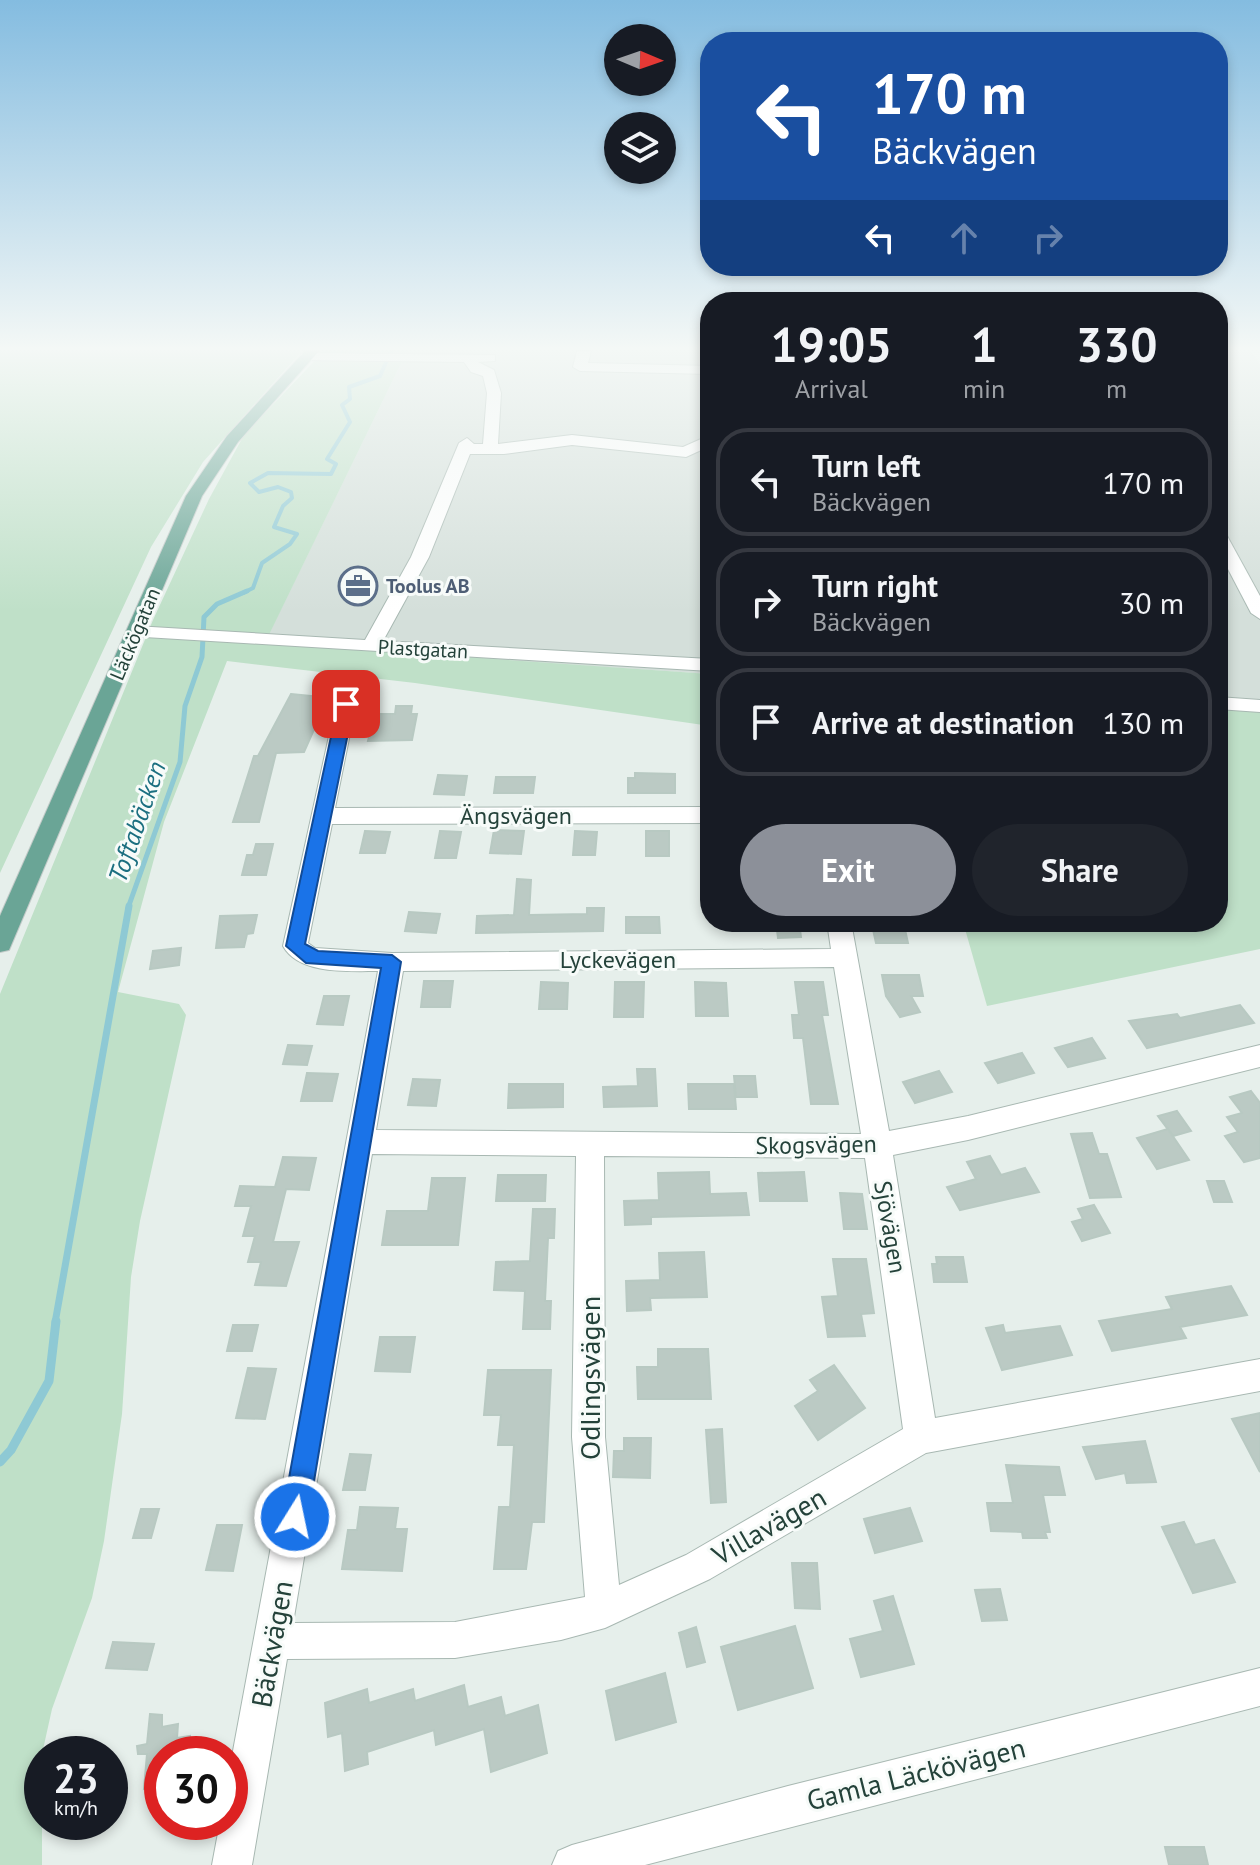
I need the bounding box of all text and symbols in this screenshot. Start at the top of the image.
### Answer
north arrow [604,24,676,96]
map controls [604,24,676,184]
text: 170 m [872,57,1027,129]
icon: left [740,64,844,168]
button: layers [604,112,676,184]
text: Bäckvägen [872,127,1037,174]
icon: left [858,216,902,260]
icon: ahead [942,216,986,260]
icon: right [1026,216,1070,260]
text: 19:05 [771,313,892,375]
text: 1 [970,313,998,375]
text: 330 [1076,313,1157,375]
text: Arrival [795,372,868,405]
text: min [963,372,1005,405]
text: m [1106,372,1127,405]
text: Turn left [812,446,920,485]
icon: left [744,460,788,504]
text: 170 m [1103,463,1184,502]
text: Bäckvägen [812,485,931,518]
office icon: Toolus AB [337,565,379,607]
text: Turn right [812,566,938,605]
place label: Toolus AB [386,573,470,599]
icon: right [744,580,788,624]
text: 30 m [1119,583,1184,622]
street label: Läckögatan [104,584,166,684]
text: Bäckvägen [812,605,931,638]
street label: Plastgatan [377,634,469,664]
pin [312,670,380,738]
icon: arrive [324,682,368,726]
icon: arrive [744,700,788,744]
text: Arrive at destination [812,703,1074,742]
text: 130 m [1103,703,1184,742]
water label: Toftabäcken [100,757,173,887]
street label: Ängsvägen [460,800,572,831]
button: Exit [740,824,956,916]
button: Share [972,824,1188,916]
street label: Lyckevägen [560,944,676,975]
street label: Skogsvägen [755,1128,877,1161]
street label: Sjövägen [867,1178,914,1276]
street label: Odlingsvägen [571,1296,608,1460]
position arrow [253,1475,337,1559]
street label: Villavägen [704,1478,832,1573]
street label: Bäckvägen [242,1578,301,1710]
street label: Gamla Läckövägen [803,1728,1029,1819]
speed limit sign: 30 [144,1736,248,1840]
text: 23 [53,1752,99,1804]
text: km/h [54,1795,98,1821]

